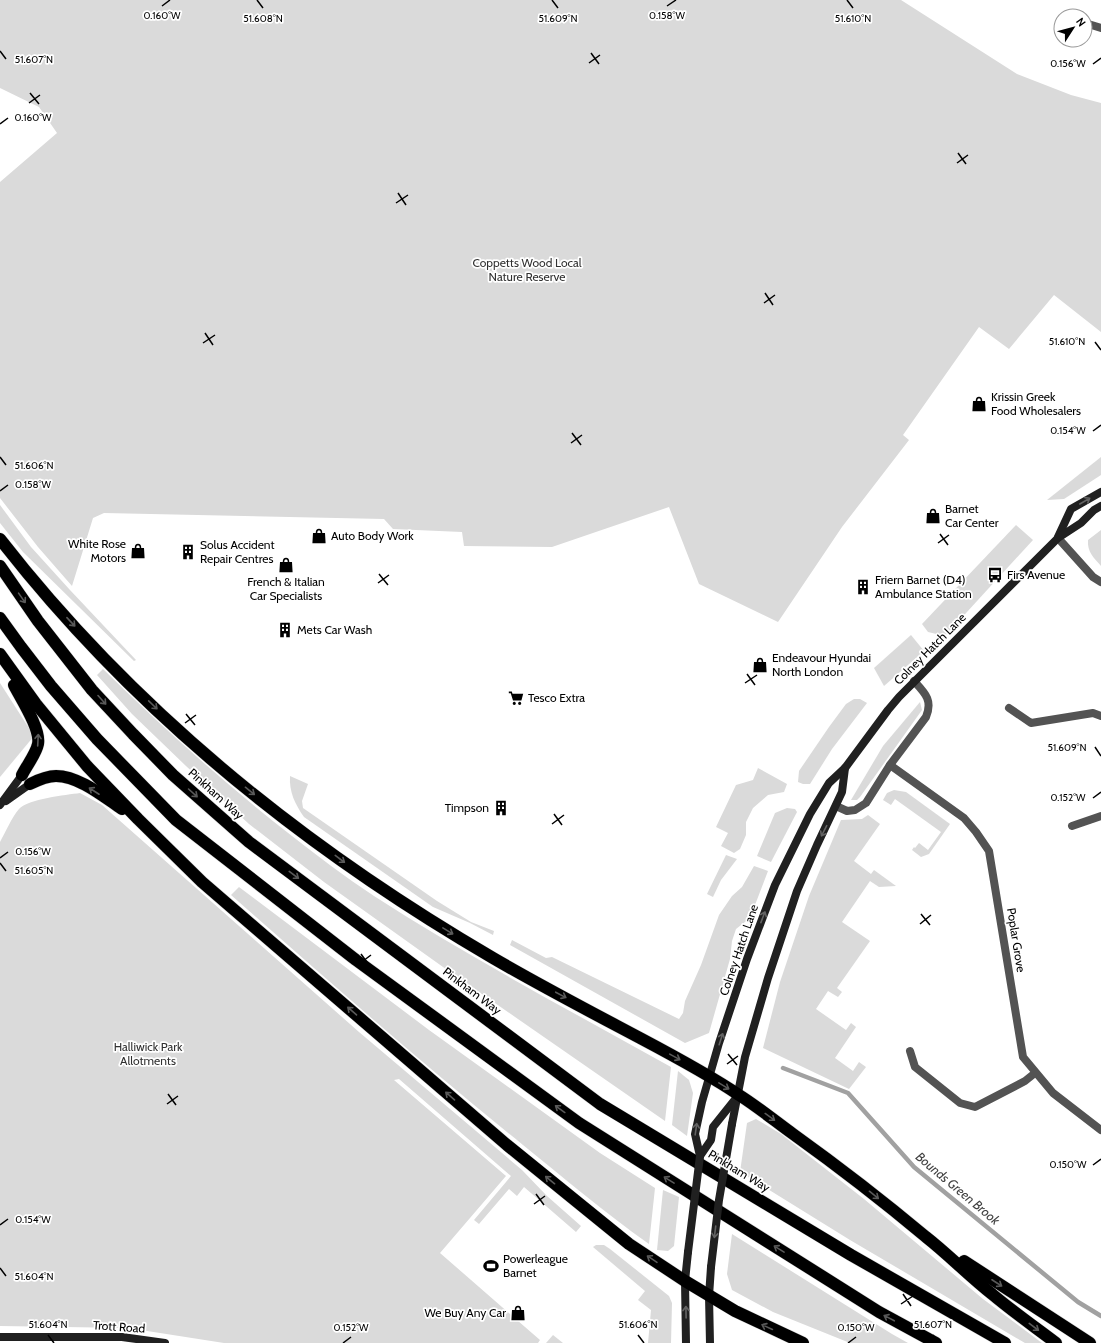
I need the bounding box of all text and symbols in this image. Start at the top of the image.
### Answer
north arrow [1053,8,1093,48]
text: 0.160°W [143,9,181,22]
text: 0.158°W [649,9,685,22]
text: 51.608°N [243,12,283,25]
text: 51.609°N [538,12,578,25]
text: 51.610°N [835,12,871,25]
text: N [1073,15,1089,29]
text: 51.607°N [15,53,53,66]
text: 0.156°W [1050,57,1086,70]
text: 0.160°W [14,111,52,124]
park label: Coppetts Wood Local Nature Reserve [472,255,582,284]
text: 51.610°N [1049,335,1085,348]
place label: Krissin Greek Food Wholesalers [991,389,1081,418]
shop icon: Krissin Greek Food Wholesalers [970,395,988,413]
text: 0.154°W [1050,424,1086,437]
text: 51.606°N [15,459,53,472]
text: 0.158°W [15,478,51,491]
one-way arrow [1078,497,1090,505]
place label: Barnet Car Center [945,501,999,530]
shop icon: Barnet Car Center [924,507,942,525]
shop icon: Auto Body Work [310,527,328,545]
place label: Auto Body Work [331,528,414,543]
place label: White Rose Motors [68,536,126,565]
place label: Solus Accident Repair Centres [200,537,274,566]
shop icon: White Rose Motors [129,542,147,560]
building icon: Solus Accident Repair Centres [179,543,197,561]
shop icon: French & Italian Car Specialists [277,556,295,574]
bus stop icon: Firs Avenue [986,566,1004,584]
place label: Firs Avenue [1007,567,1065,582]
place label: Friern Barnet (D4) Ambulance Station [875,572,972,601]
place label: French & Italian Car Specialists [247,574,325,603]
building icon: Friern Barnet (D4) Ambulance Station [854,578,872,596]
one-way arrow [18,592,26,603]
street label: Colney Hatch Lane [891,610,969,688]
one-way arrow [66,617,76,627]
building icon: Mets Car Wash [276,621,294,639]
place label: Mets Car Wash [297,622,372,637]
place label: Endeavour Hyundai North London [772,650,871,679]
shop icon: Endeavour Hyundai North London [751,656,769,674]
supermarket icon: Tesco Extra [507,689,525,707]
place label: Tesco Extra [528,690,585,705]
one-way arrow [97,695,107,705]
one-way arrow [148,700,158,710]
one-way arrow [34,733,41,746]
text: 51.609°N [1047,741,1087,754]
street label: Pinkham Way [186,765,247,822]
one-way arrow [88,787,99,795]
one-way arrow [245,787,256,795]
one-way arrow [188,788,199,797]
text: 0.152°W [1050,791,1086,804]
building icon: Timpson [492,799,510,817]
place label: Timpson [445,800,489,815]
one-way arrow [820,825,827,837]
text: 0.156°W [15,845,51,858]
one-way arrow [334,855,345,863]
text: 51.605°N [15,864,53,877]
one-way arrow [288,871,299,879]
street label: Colney Hatch Lane [716,902,761,997]
street label: Poplar Grove [1004,907,1029,973]
one-way arrow [760,911,768,923]
one-way arrow [442,927,454,935]
street label: Pinkham Way [440,964,505,1017]
one-way arrow [555,992,567,1000]
one-way arrow [346,1007,357,1016]
one-way arrow [718,1033,725,1046]
park label: Halliwick Park Allotments [114,1039,183,1068]
one-way arrow [669,1054,681,1061]
one-way arrow [718,1082,730,1090]
one-way arrow [445,1092,455,1101]
one-way arrow [555,1105,566,1113]
one-way arrow [764,1113,775,1122]
one-way arrow [693,1123,700,1136]
street label: Pinkham Way [706,1146,773,1195]
water label: Bounds Green Brook [913,1148,1004,1228]
text: 0.150°W [1050,1158,1087,1171]
one-way arrow [544,1175,555,1184]
one-way arrow [663,1175,675,1183]
one-way arrow [869,1190,880,1199]
text: 0.154°W [15,1213,51,1226]
one-way arrow [711,1225,719,1238]
one-way arrow [774,1245,785,1253]
place label: Powerleague Barnet [503,1251,568,1280]
one-way arrow [647,1255,658,1263]
sports icon: Powerleague Barnet [482,1257,500,1275]
text: 51.604°N [14,1270,54,1283]
one-way arrow [991,1279,1002,1287]
shop icon: We Buy Any Car [509,1304,527,1322]
place label: We Buy Any Car [424,1305,506,1320]
one-way arrow [682,1306,690,1319]
one-way arrow [883,1314,895,1321]
street label: Trott Road [92,1317,146,1336]
text: 51.604°N [28,1318,68,1331]
text: 51.606°N [619,1318,657,1331]
text: 51.607°N [914,1318,952,1331]
text: 0.152°W [333,1321,369,1334]
text: 0.150°W [838,1321,875,1334]
one-way arrow [1029,1322,1040,1331]
one-way arrow [762,1323,774,1330]

